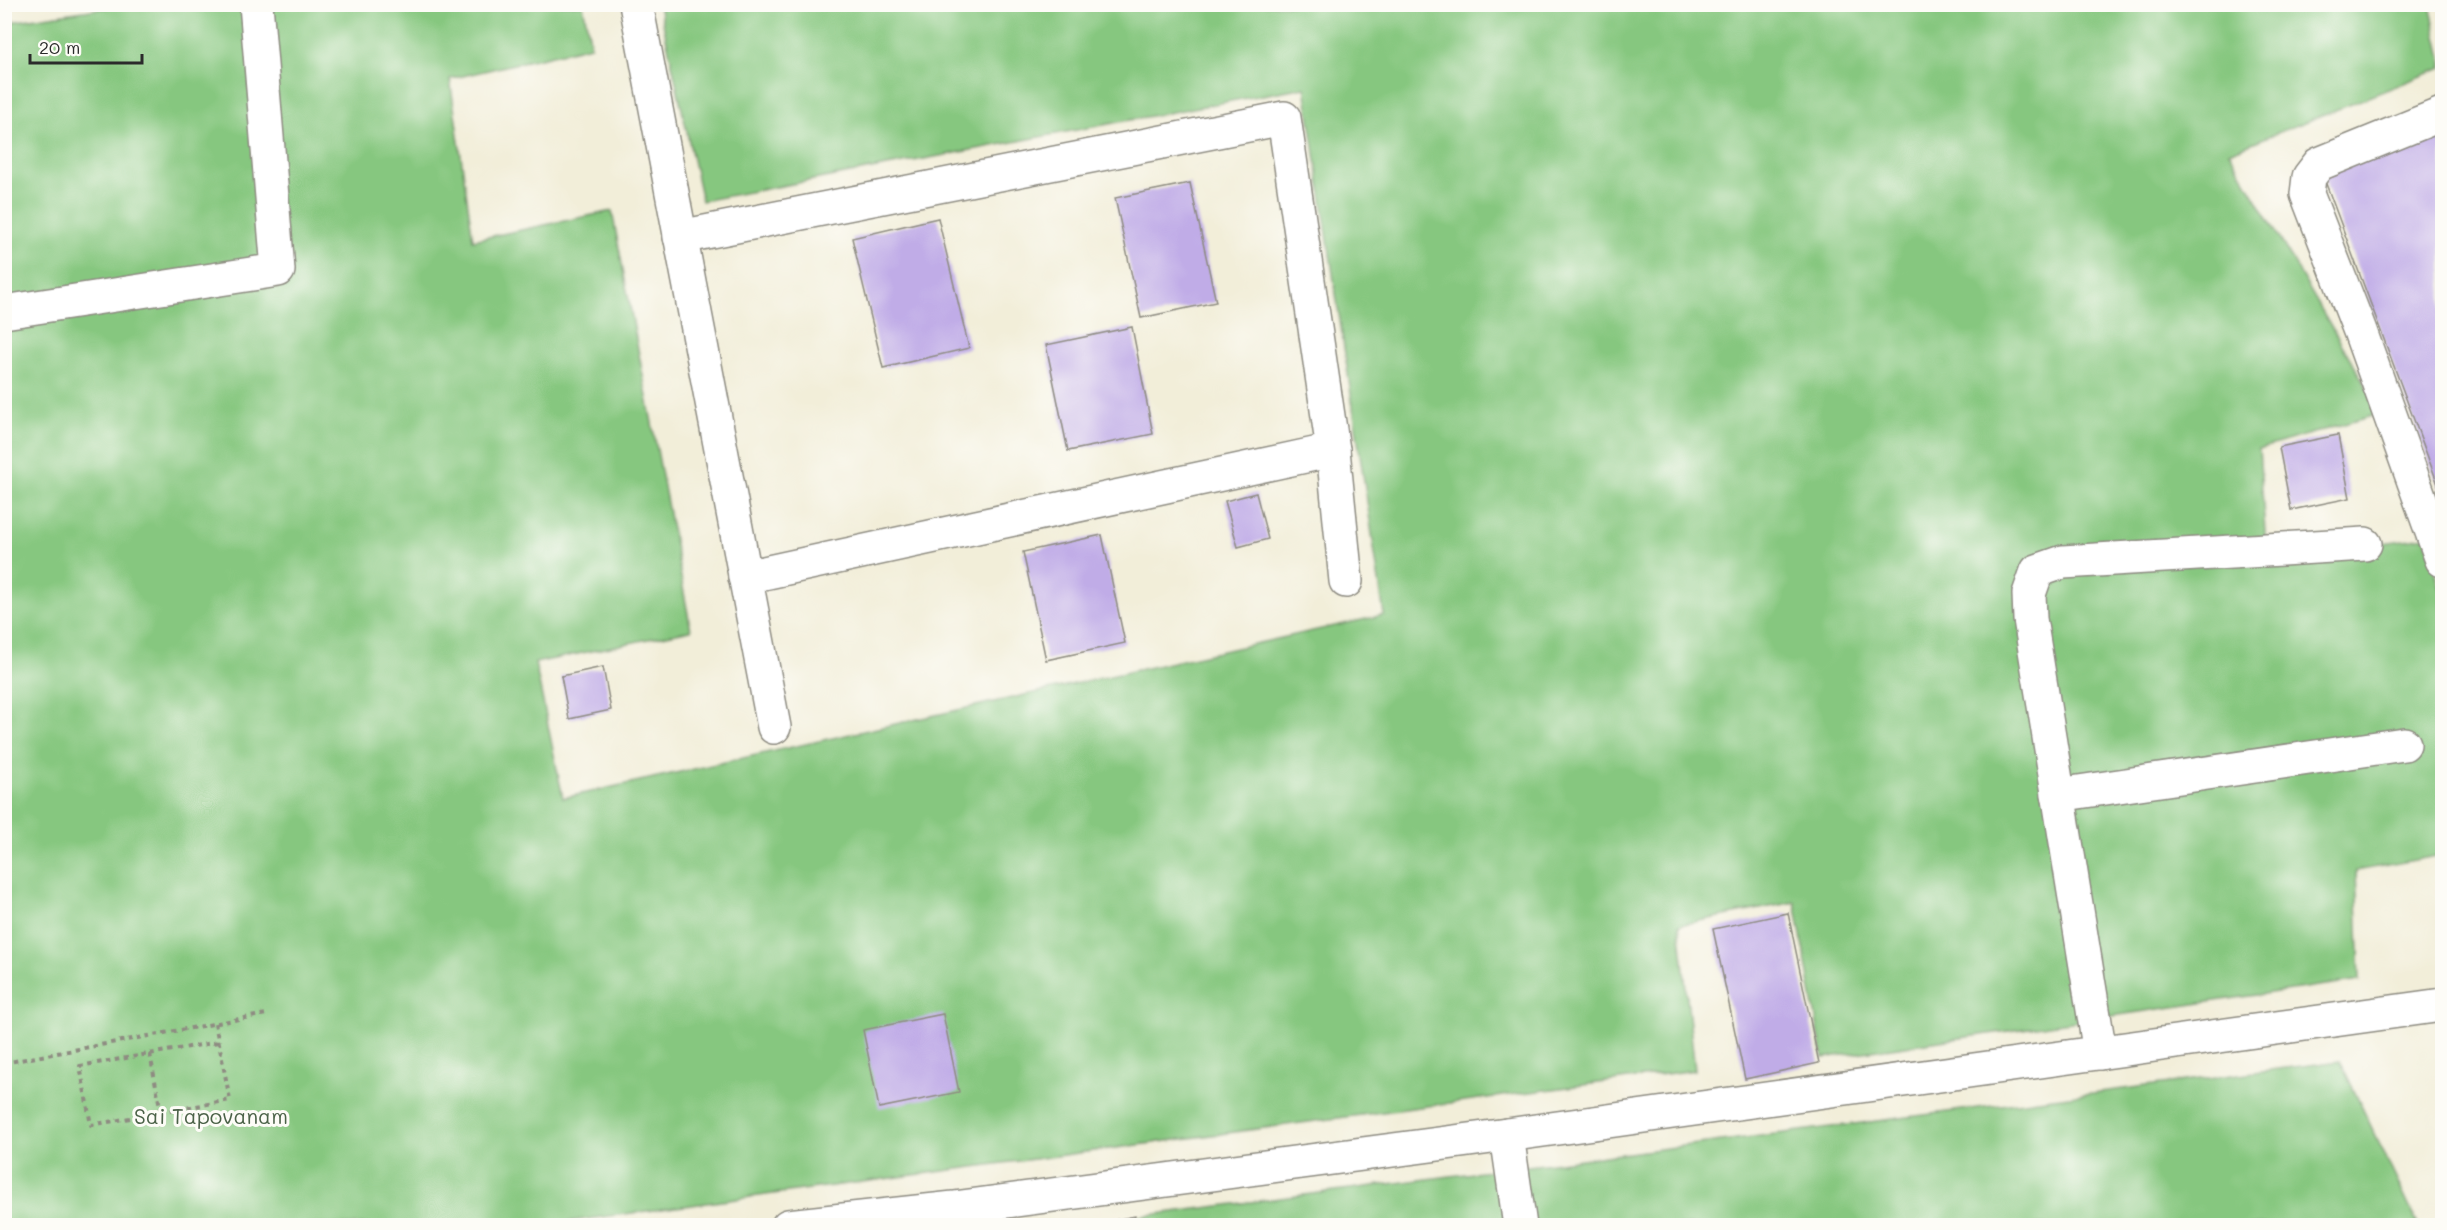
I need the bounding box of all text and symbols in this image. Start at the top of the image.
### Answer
scale bar [30,27,142,65]
text: 20 m [39,35,80,59]
park label: Sai Tapovanam [134,1102,288,1129]

